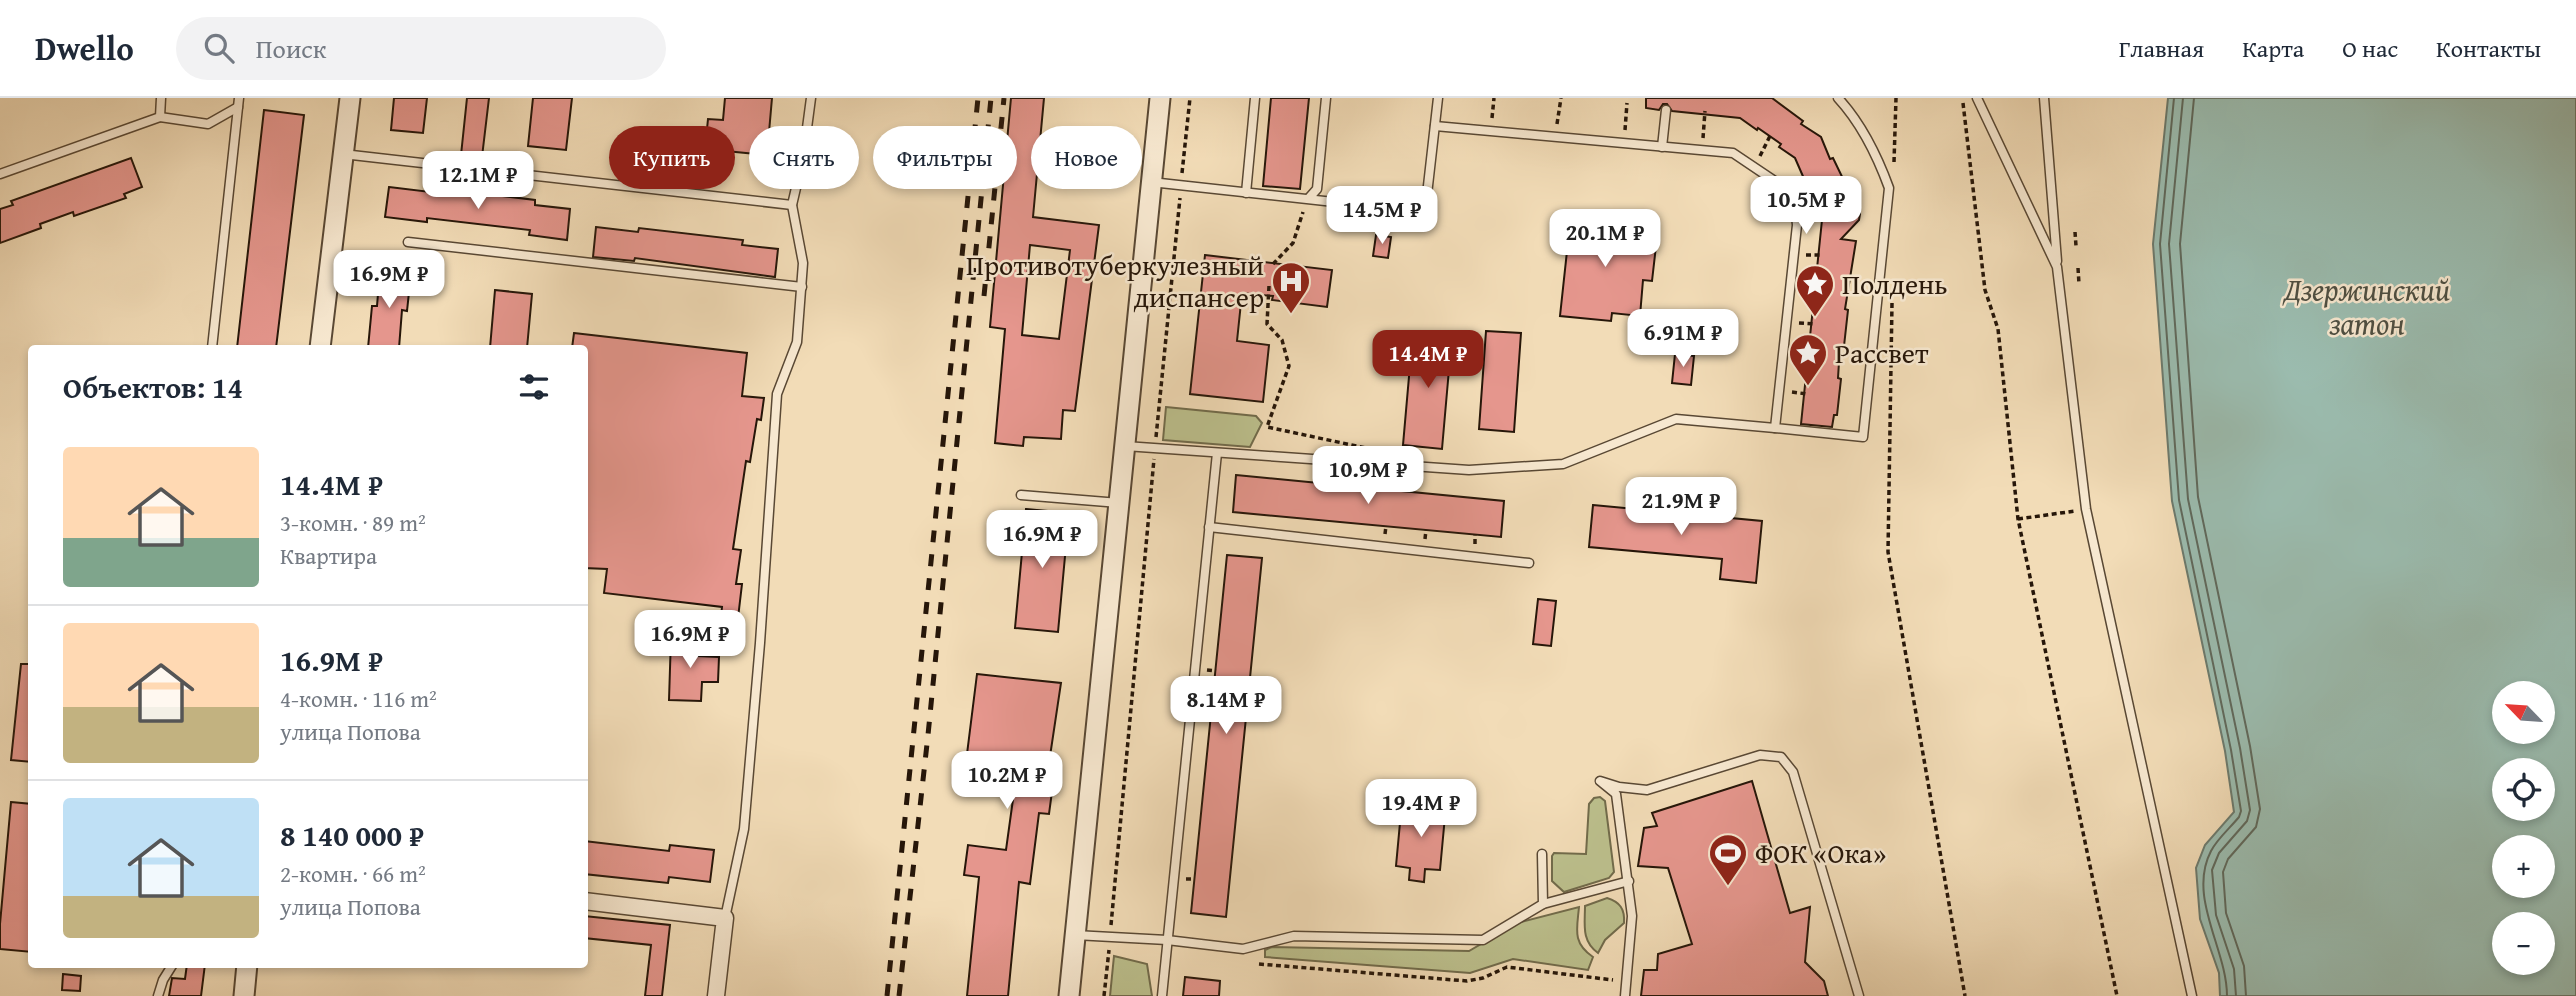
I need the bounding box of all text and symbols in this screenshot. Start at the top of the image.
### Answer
search box [176,17,666,80]
text: Dwello [35,24,134,72]
icon: search [200,29,238,67]
text: Поиск [256,29,326,68]
text: Главная [2119,31,2204,66]
text: Карта [2242,31,2304,66]
text: О нас [2342,31,2398,66]
text: Контакты [2436,31,2541,66]
chip: Купить [609,126,735,189]
chip: Снять [749,126,859,189]
chip: Фильтры [873,126,1017,189]
chip: Новое [1031,126,1142,189]
pin: 12.1M ₽ [413,152,543,211]
text: 12.1M ₽ [438,157,518,190]
pin: 10.5M ₽ [1741,176,1871,236]
text: 10.5M ₽ [1766,182,1846,215]
pin: 14.5M ₽ [1317,186,1447,246]
text: 14.5M ₽ [1342,192,1422,225]
pin: 20.1M ₽ [1540,209,1670,269]
text: 20.1M ₽ [1565,215,1645,248]
place label: Противотуберкулезный диспансер [966,244,1264,317]
pin: 16.9M ₽ [324,250,454,310]
text: 16.9M ₽ [349,256,429,289]
hospital icon: Противотуберкулезный диспансер [1270,260,1312,315]
place icon: Полдень [1794,263,1836,318]
place label: Полдень [1842,263,1948,304]
water label: Дзержинский затон [2282,267,2450,345]
pin: 6.91M ₽ [1618,310,1748,369]
text: 6.91M ₽ [1643,315,1723,348]
pin: 14.4M ₽ [1363,330,1493,390]
place icon: Рассвет [1787,332,1829,387]
place label: Рассвет [1835,332,1929,373]
text: 14.4M ₽ [1388,336,1468,369]
text: Объектов: 14 [63,365,243,409]
icon: filters [515,368,553,406]
pin: 10.9M ₽ [1303,446,1433,506]
text: 10.9M ₽ [1328,452,1408,485]
text: 14.4M ₽ [280,462,383,506]
icon: home [119,475,203,559]
pin: 21.9M ₽ [1616,478,1746,537]
text: 21.9M ₽ [1641,483,1721,516]
text: 3-комн. · 89 m² [280,506,426,539]
pin: 16.9M ₽ [977,510,1107,570]
text: 16.9M ₽ [1002,516,1082,549]
text: Квартира [280,539,377,572]
pin: 16.9M ₽ [625,610,755,670]
text: 16.9M ₽ [650,616,730,649]
text: 16.9M ₽ [280,638,383,682]
icon: home [119,651,203,735]
pin: 8.14M ₽ [1161,676,1291,736]
north arrow [2492,681,2555,744]
map controls [2492,681,2555,975]
text: 4-комн. · 116 m² [280,682,437,715]
text: 8.14M ₽ [1186,682,1266,715]
text: улица Попова [280,715,421,748]
pin: 10.2M ₽ [942,752,1072,811]
text: 10.2M ₽ [967,757,1047,790]
button: locate [2492,758,2555,821]
pin: 19.4M ₽ [1356,780,1486,839]
text: 19.4M ₽ [1381,785,1461,818]
text: 8 140 000 ₽ [280,813,424,857]
icon: home [119,826,203,910]
sports icon: ФОК «Ока» [1707,832,1749,887]
place label: ФОК «Ока» [1755,832,1886,873]
button: + [2492,835,2555,898]
text: 2-комн. · 66 m² [280,857,426,890]
text: улица Попова [280,890,421,923]
button: − [2492,912,2555,975]

